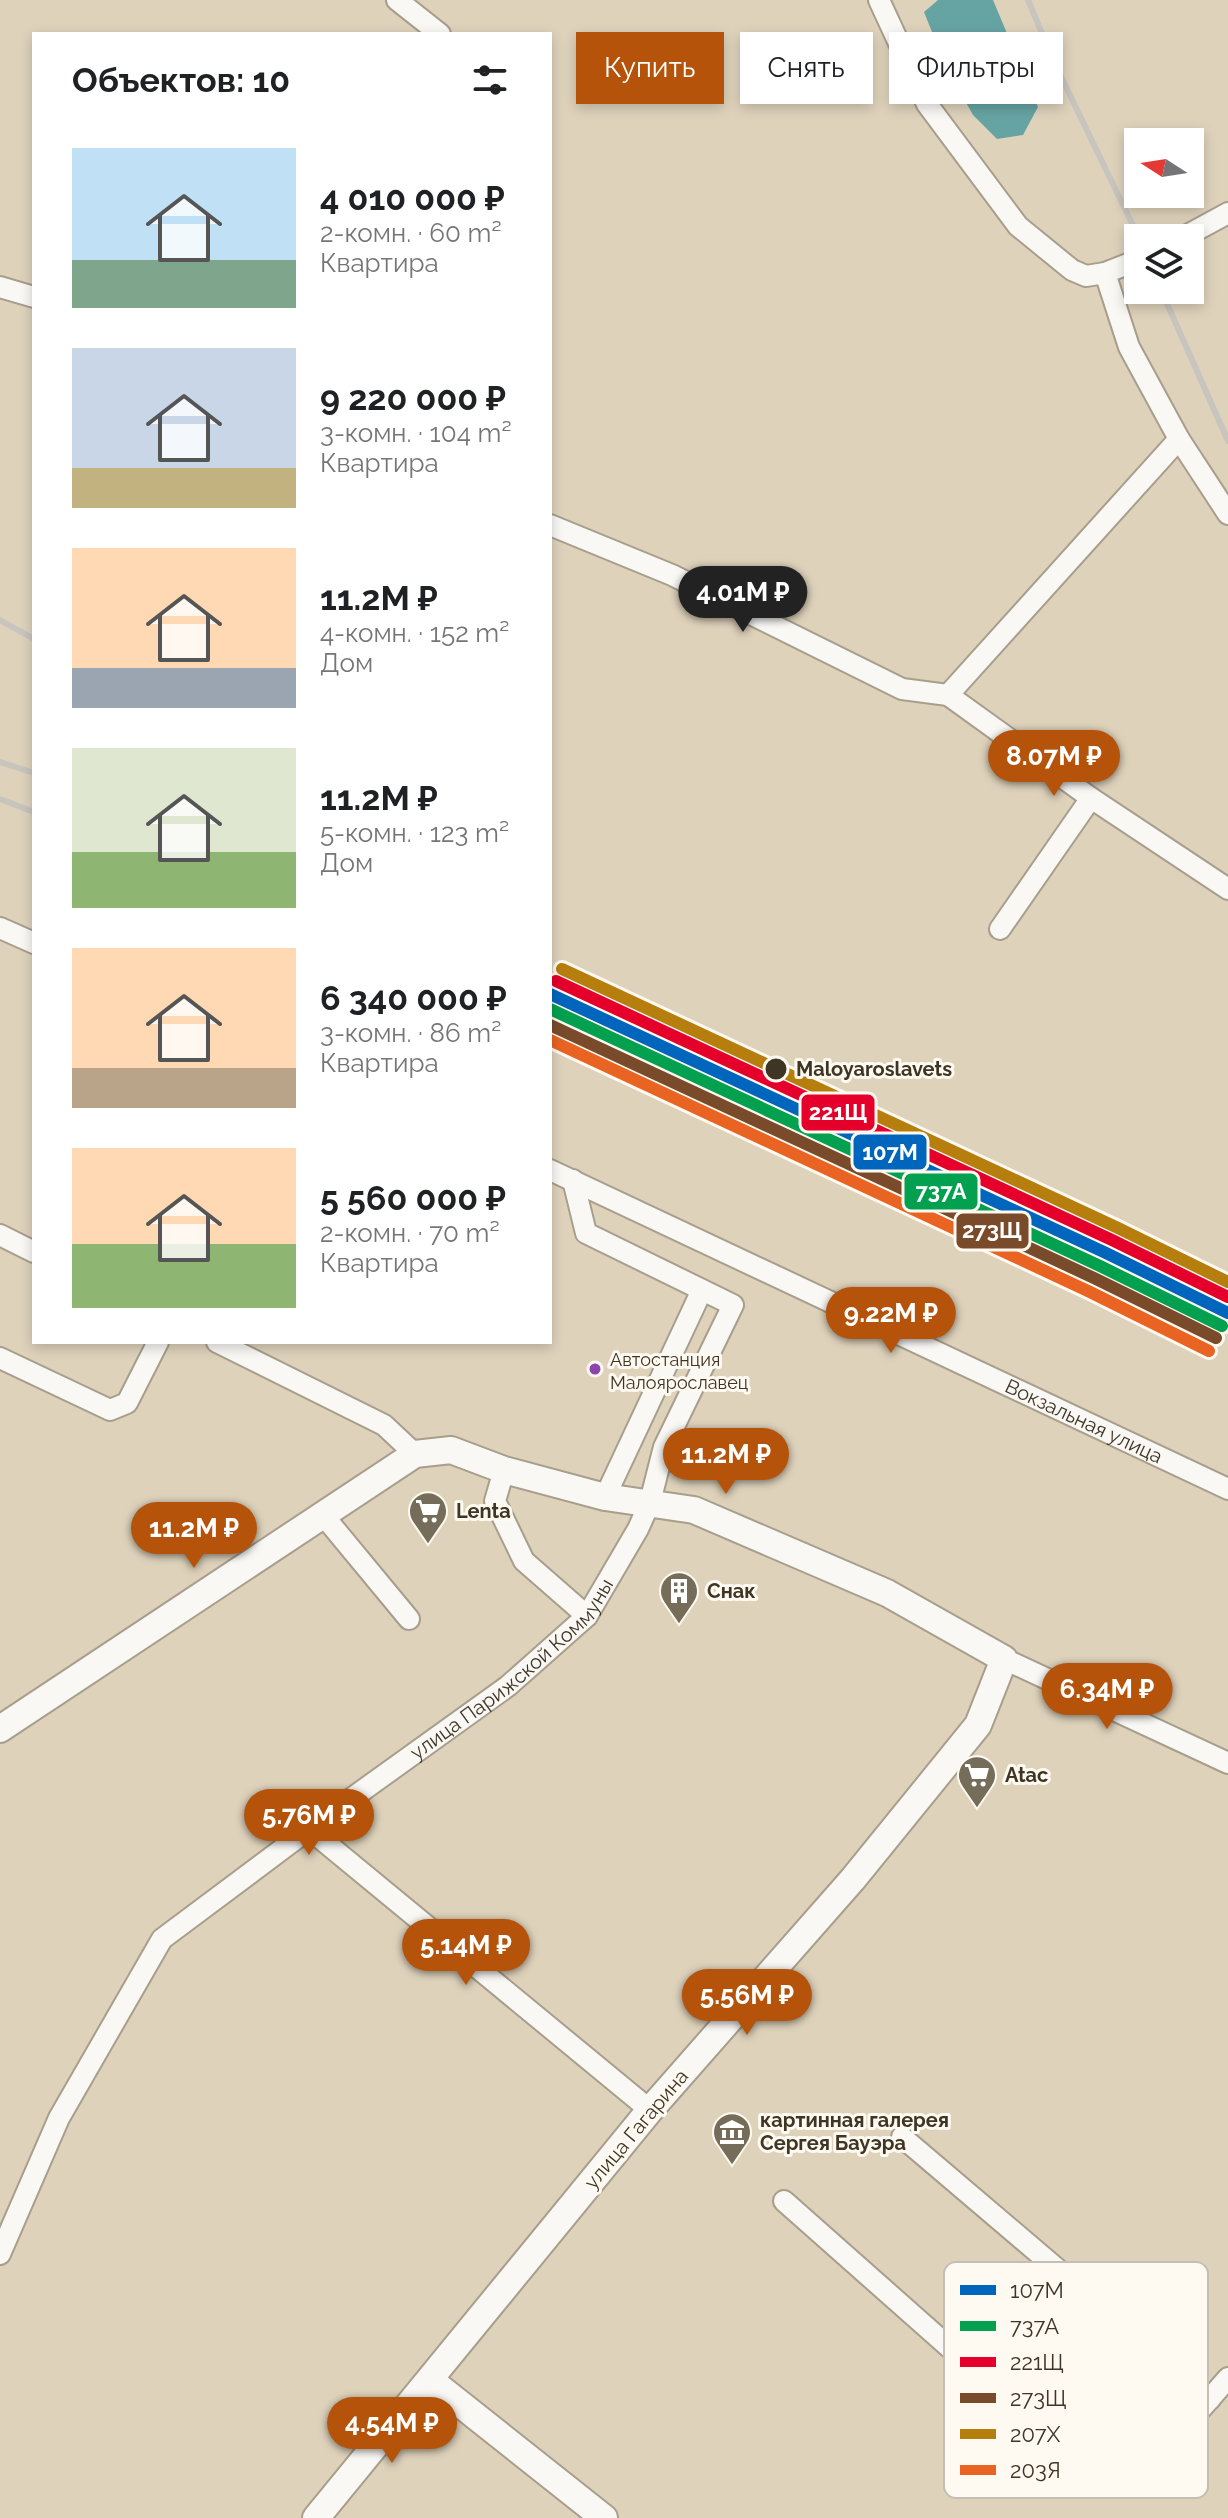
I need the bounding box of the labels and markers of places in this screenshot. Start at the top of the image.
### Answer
pin: 4.01M ₽ [669,566,817,634]
pin: 8.07M ₽ [980,730,1128,798]
marker: Maloyaroslavets [763,1056,789,1082]
place label: Maloyaroslavets [796,1057,952,1081]
pin: 9.22M ₽ [817,1287,965,1355]
place label: Автостанция Малоярославец [610,1349,748,1393]
marker: Автостанция Малоярославец [587,1361,603,1377]
pin: 11.2M ₽ [652,1428,800,1496]
supermarket icon: Lenta [407,1490,449,1545]
place label: Lenta [456,1499,511,1523]
pin: 11.2M ₽ [120,1502,268,1570]
building icon: Снак [658,1570,700,1625]
place label: Снак [707,1579,756,1603]
pin: 6.34M ₽ [1033,1663,1181,1731]
supermarket icon: Atac [956,1754,998,1809]
place label: Atac [1005,1763,1048,1787]
pin: 5.76M ₽ [235,1789,383,1857]
pin: 5.14M ₽ [392,1919,540,1987]
pin: 5.56M ₽ [673,1969,821,2037]
place label: картинная галерея Сергея Бауэра [760,2108,949,2155]
museum icon: картинная галерея Сергея Бауэра [711,2111,753,2166]
pin: 4.54M ₽ [318,2397,466,2465]

